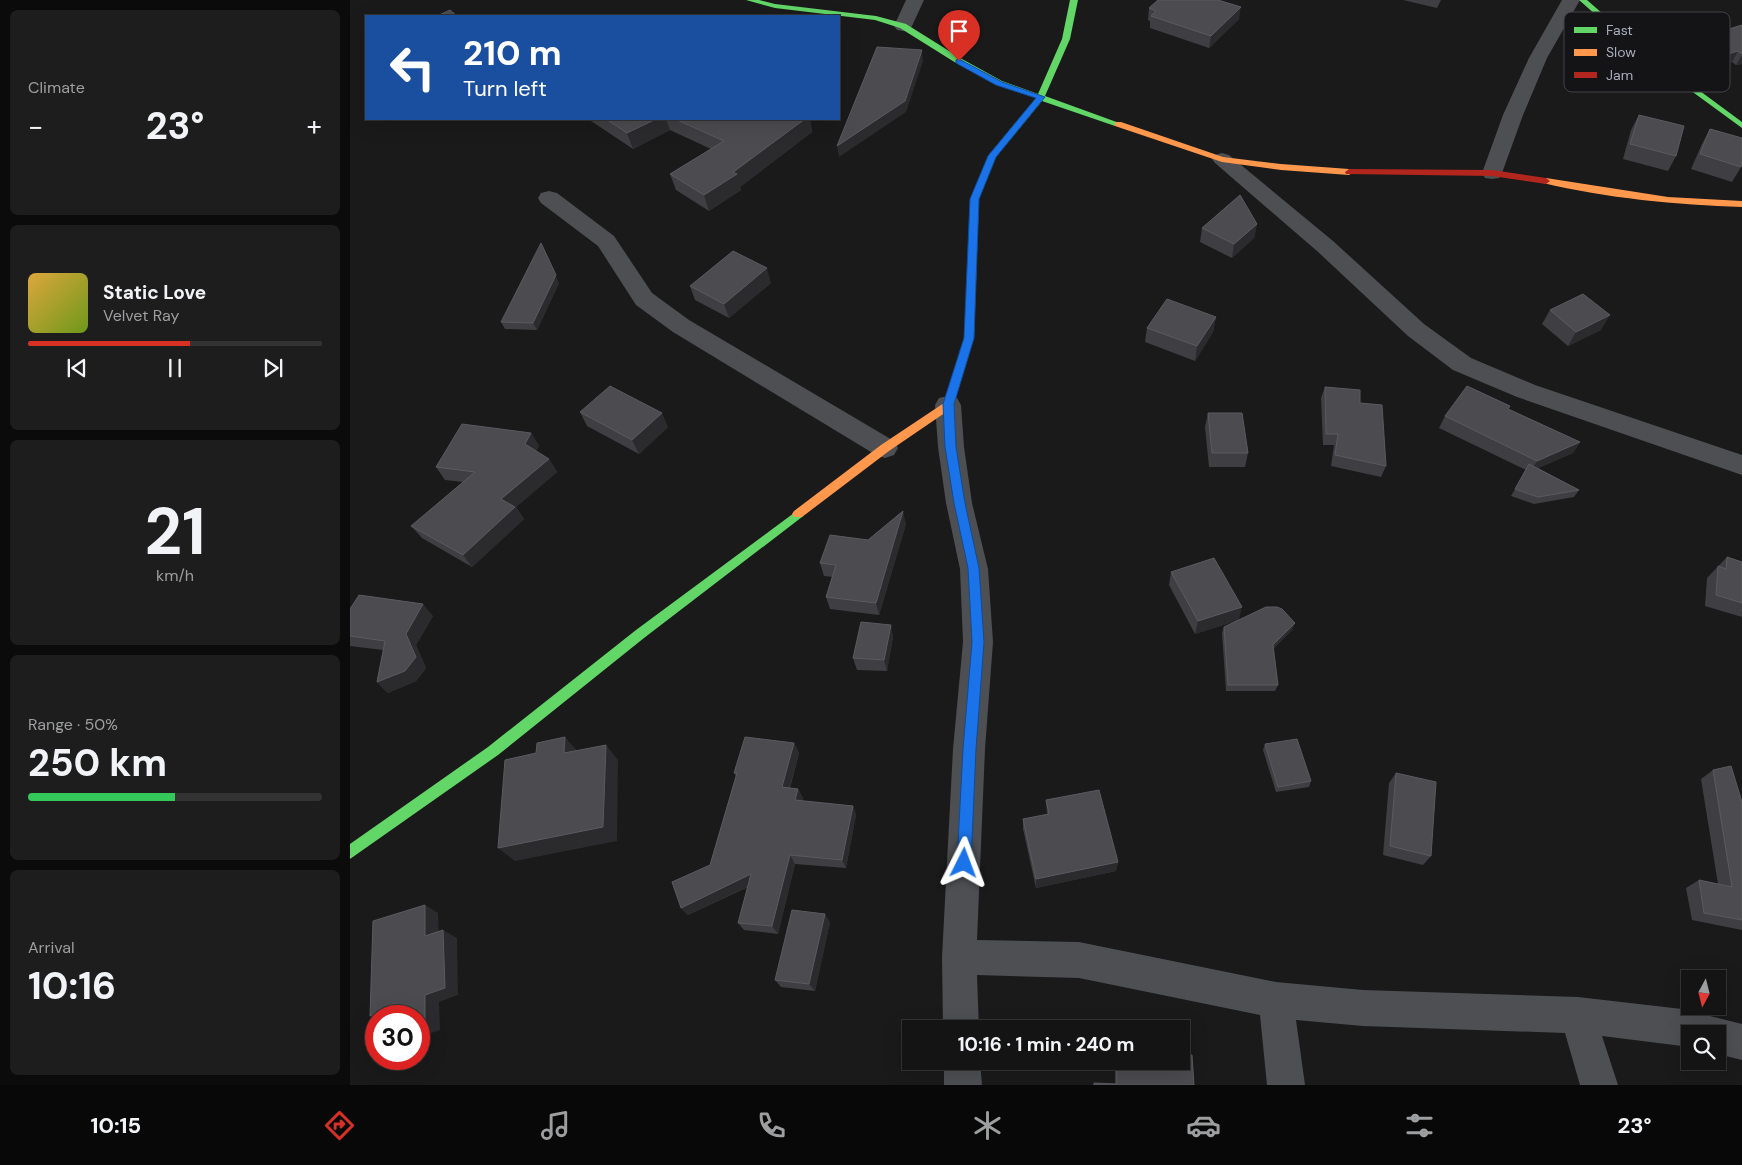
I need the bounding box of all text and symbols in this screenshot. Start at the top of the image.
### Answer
pin [938,10,980,61]
legend [1564,12,1730,92]
icon: arrive [945,17,973,45]
text: Fast [1606,21,1633,39]
text: 210 m [463,30,562,76]
icon: left [380,35,445,100]
text: Slow [1606,43,1636,61]
text: Jam [1606,66,1633,84]
text: Turn left [463,74,547,103]
text: Climate [28,77,85,98]
text: 23° [146,101,204,151]
text: − [28,108,43,145]
text: + [307,108,322,145]
text: Static Love [103,280,206,305]
text: Velvet Ray [103,305,179,326]
icon: previous [63,354,91,382]
icon: pause [161,354,189,382]
icon: next [259,354,287,382]
text: 21 [144,490,206,574]
text: km/h [156,565,194,586]
text: Range · 50% [28,714,118,735]
text: 250 km [28,738,167,788]
position arrow [937,836,989,888]
text: Arrival [28,937,75,958]
text: 10:16 [28,961,116,1011]
north arrow [1681,970,1726,1015]
map controls [1681,970,1726,1070]
speed limit sign: 30 [365,1005,430,1070]
button: search [1681,1025,1726,1070]
text: 10:16 · 1 min · 240 m [958,1032,1134,1057]
icon: directions [322,1108,357,1143]
icon: music [538,1108,573,1143]
icon: phone [754,1108,789,1143]
icon: climate [970,1108,1005,1143]
icon: car [1186,1108,1221,1143]
icon: filters [1402,1108,1437,1143]
text: 10:15 [90,1111,141,1140]
text: 23° [1618,1111,1652,1140]

